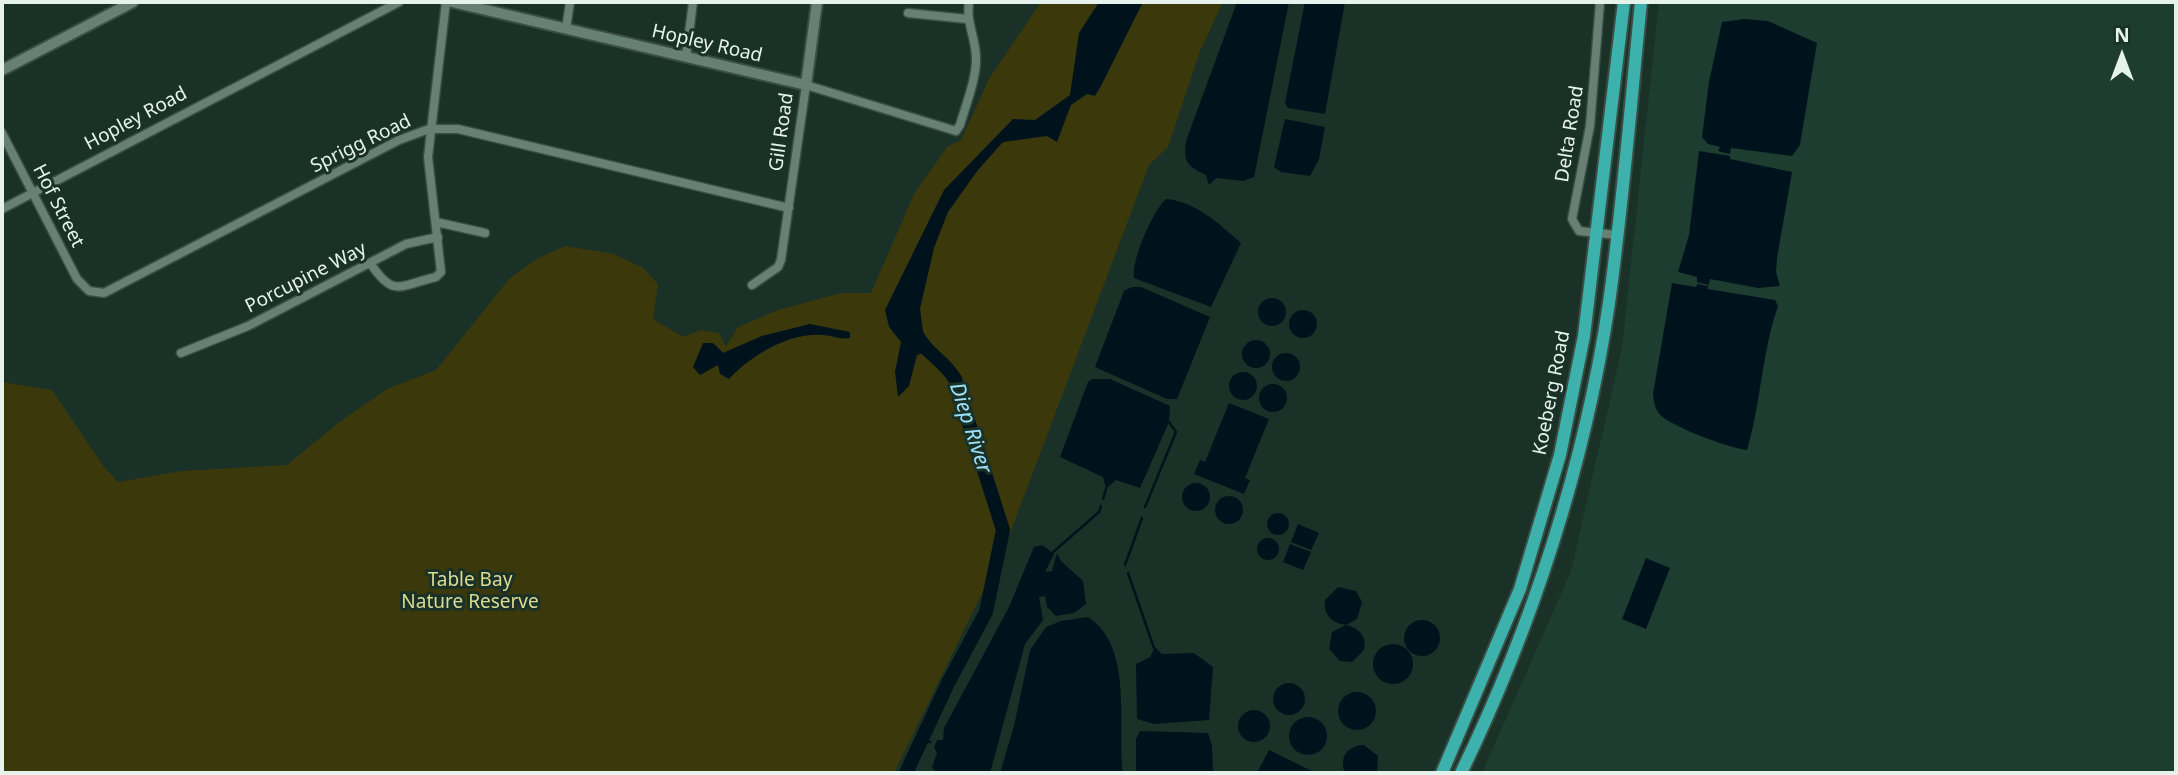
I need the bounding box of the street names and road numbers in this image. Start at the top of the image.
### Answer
street label: Hopley Road [649,20,765,68]
street label: Hopley Road [81,82,191,156]
street label: Delta Road [1551,84,1589,184]
street label: Gill Road [765,91,799,173]
street label: Sprigg Road [307,110,415,178]
street label: Hof Street [27,161,89,251]
street label: Porcupine Way [242,238,370,318]
street label: Koeberg Road [1529,329,1575,457]

